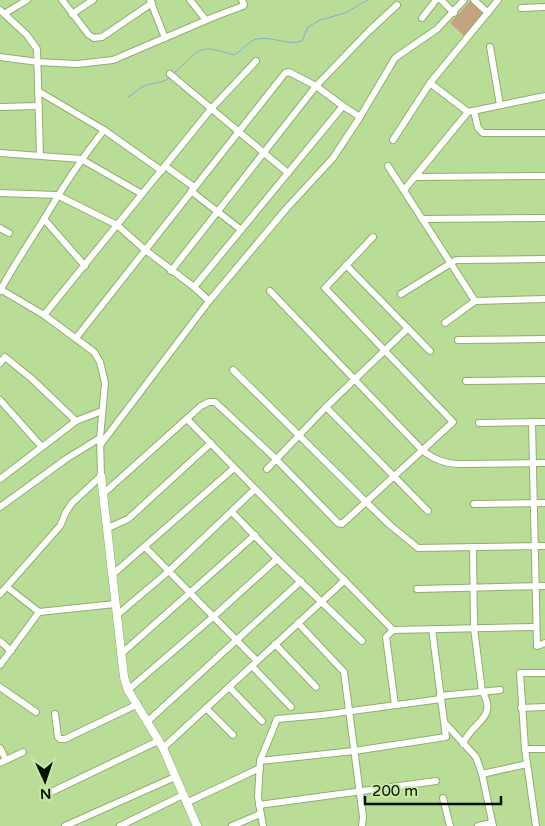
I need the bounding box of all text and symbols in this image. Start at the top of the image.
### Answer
north arrow [20,756,70,806]
scale bar [365,774,501,806]
text: 200 m [372,782,418,800]
text: N [40,785,52,802]

